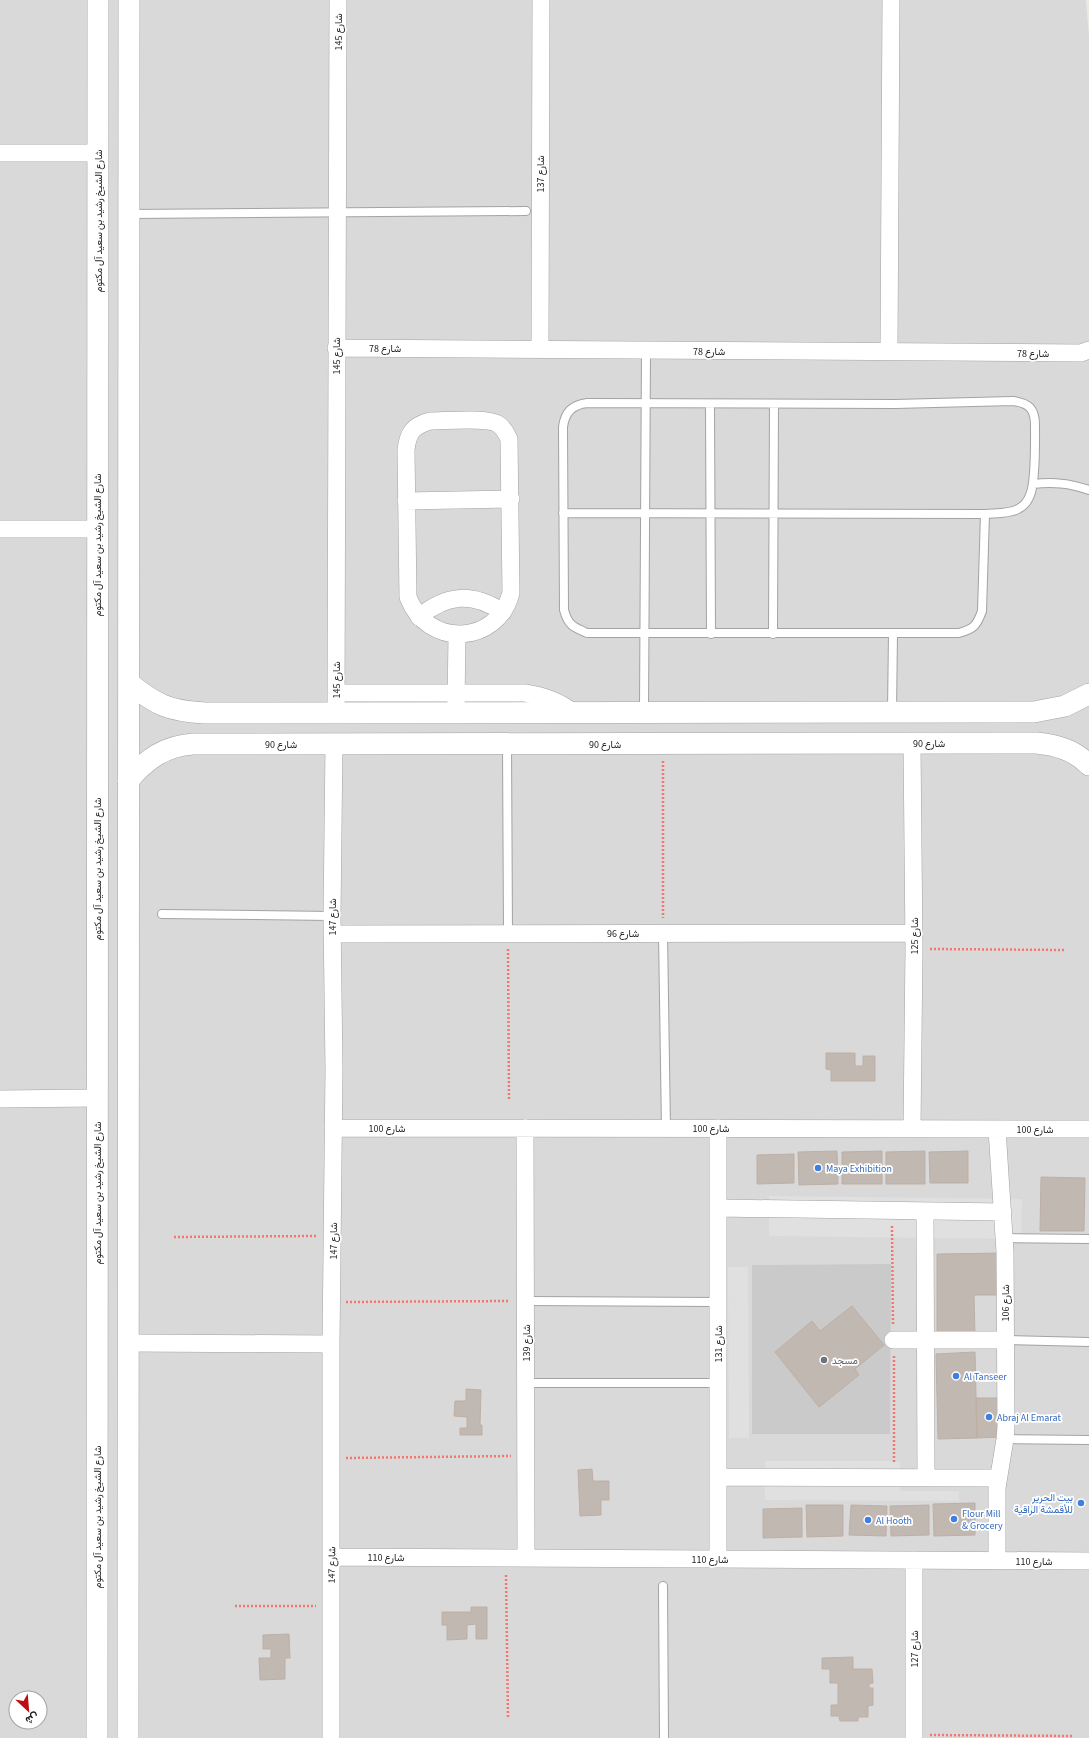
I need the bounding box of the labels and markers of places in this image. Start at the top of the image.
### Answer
place label: Maya Exhibition [826,1162,892,1176]
marker: Maya Exhibition [813,1163,823,1173]
place label: مسجد [832,1354,858,1368]
marker: مسجد [819,1355,829,1365]
place label: Al Tanseer [964,1370,1007,1384]
marker: Al Tanseer [951,1371,961,1381]
place label: Abraj Al Emarat [997,1411,1061,1425]
marker: Abraj Al Emarat [984,1412,994,1422]
place label: بيت الحرير للأقمشة الراقية [1014,1491,1073,1517]
marker: بيت الحرير للأقمشة الراقية [1076,1498,1086,1508]
place label: Flour Mill & Grocery [962,1507,1003,1533]
place label: Al Hooth [876,1514,912,1528]
marker: Flour Mill & Grocery [949,1514,959,1524]
marker: Al Hooth [863,1515,873,1525]

